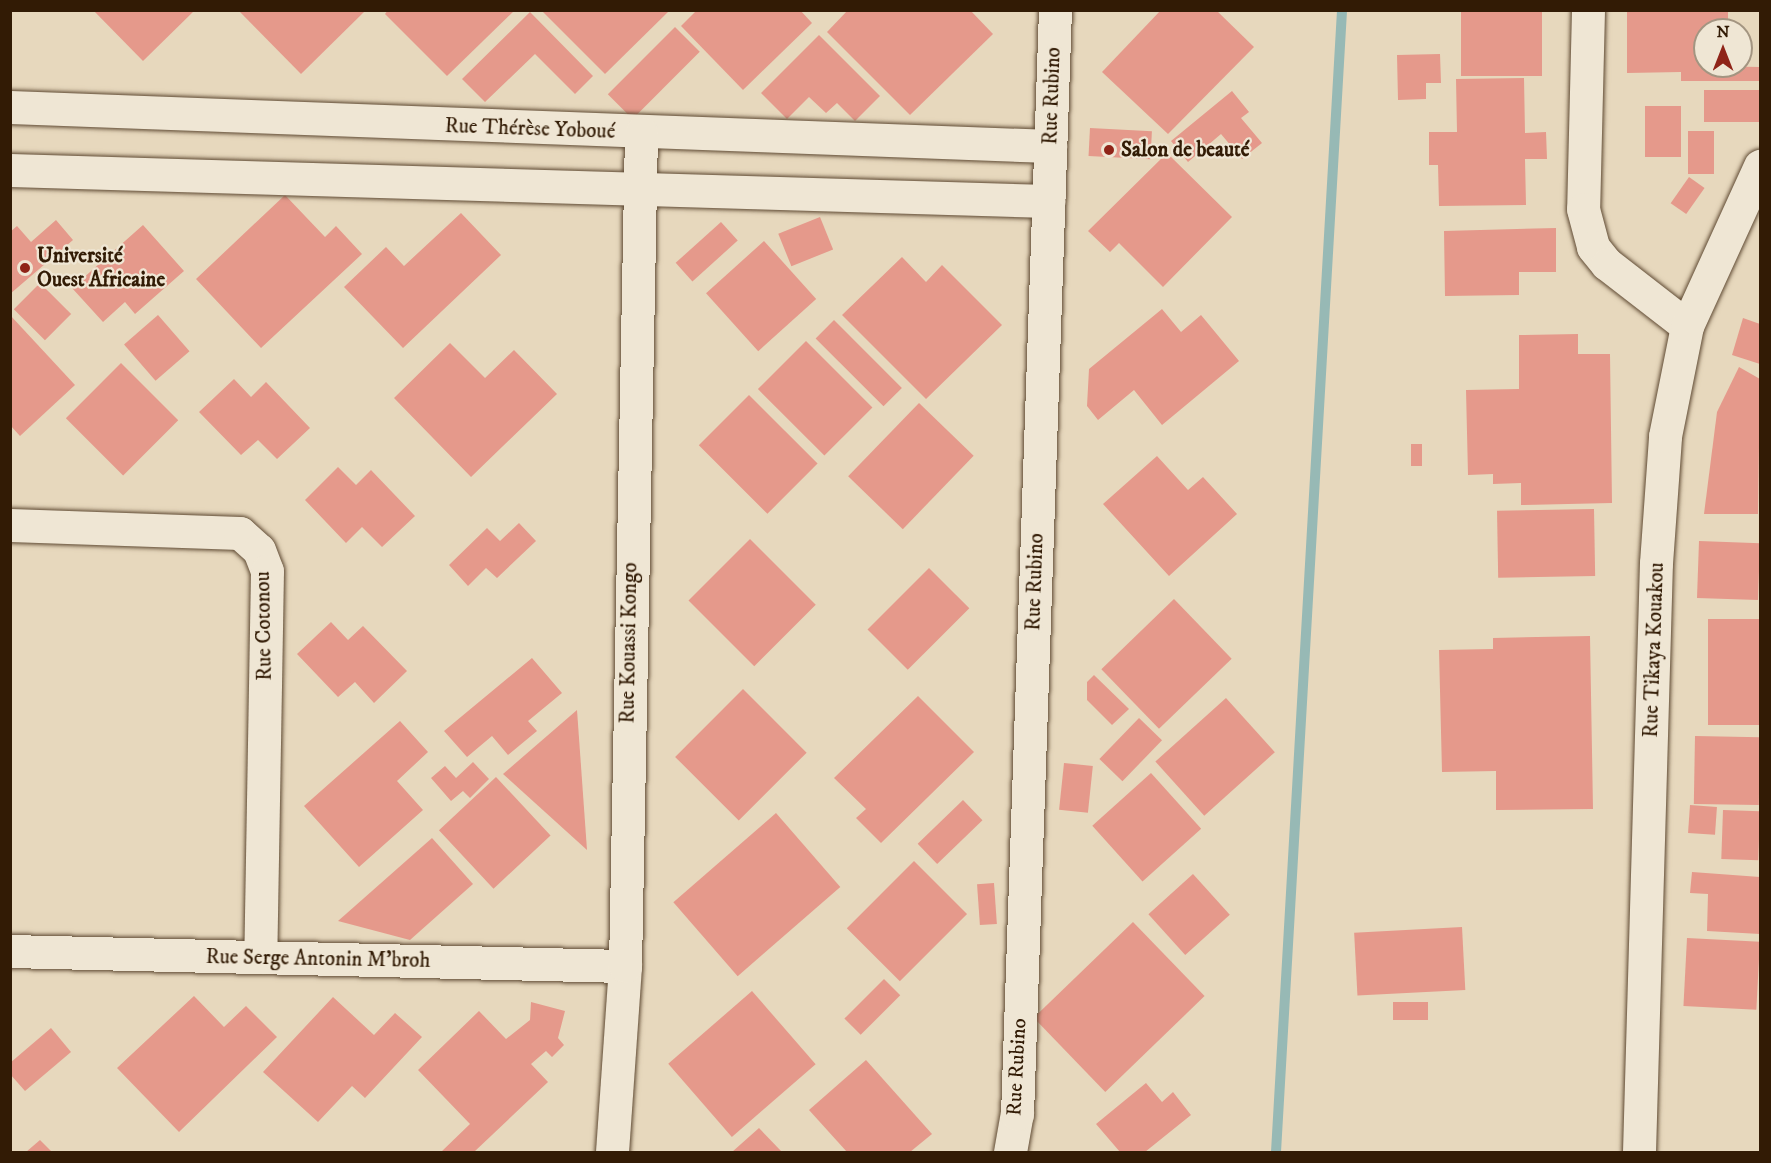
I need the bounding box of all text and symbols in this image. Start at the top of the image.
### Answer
north arrow [1693,18,1753,78]
text: N [1716,22,1730,42]
street label: Rue Rubino [1038,47,1066,145]
street label: Rue Thérèse Yoboué [444,113,616,145]
place label: Salon de beauté [1121,137,1250,163]
marker: Salon de beauté [1102,143,1116,157]
place label: Université Ouest Africaine [37,243,165,293]
marker: Université Ouest Africaine [18,261,32,275]
street label: Rue Rubino [1021,533,1049,631]
street label: Rue Kouassi Kongo [615,562,643,724]
street label: Rue Tikaya Kouakou [1638,562,1670,738]
street label: Rue Cotonou [250,571,278,681]
street label: Rue Serge Antonin M'broh [205,944,431,974]
street label: Rue Rubino [1002,1018,1032,1116]

